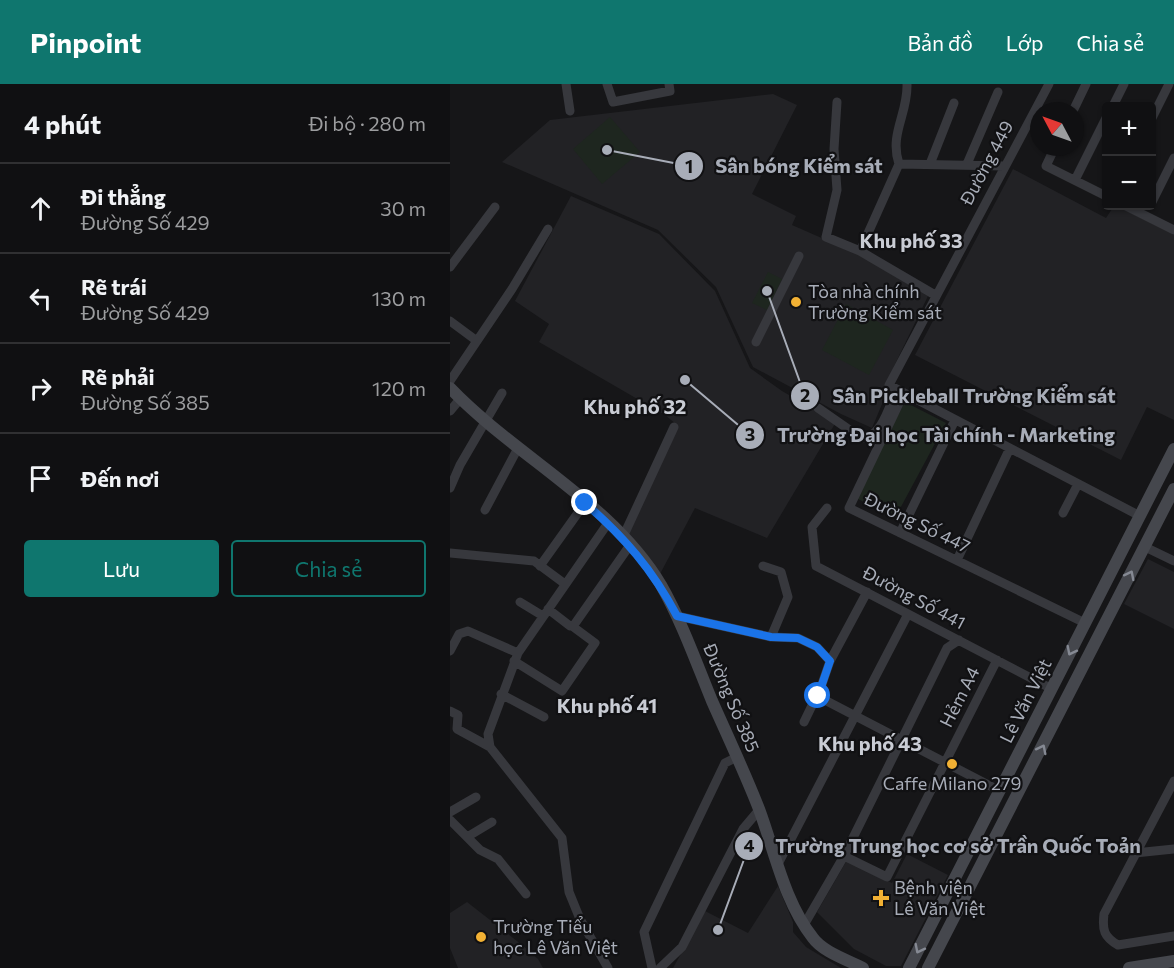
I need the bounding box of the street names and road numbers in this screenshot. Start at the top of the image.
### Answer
street label: Đường 449 [954,117,1017,209]
street label: Đường Số 447 [860,487,974,557]
street label: Đường Số 441 [859,560,970,633]
street label: Đường Số 385 [699,639,765,755]
street label: Lê Văn Việt [995,655,1056,746]
street label: Hẻm A4 [934,662,984,731]

